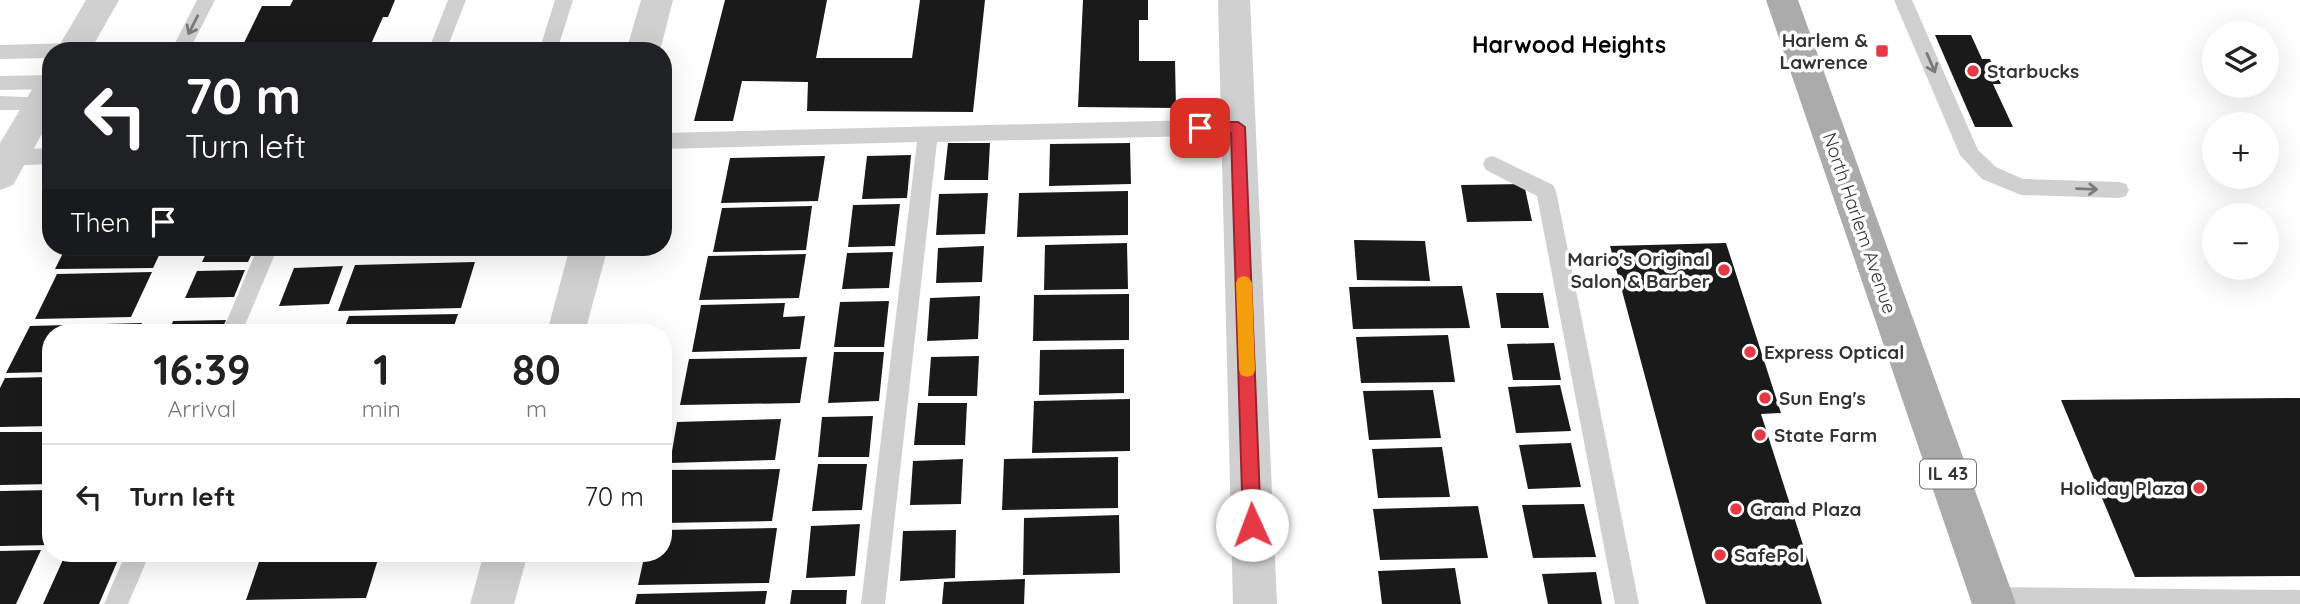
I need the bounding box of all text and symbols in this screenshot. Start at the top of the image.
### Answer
one-way arrow [185,15,199,35]
map controls [2202,21,2279,280]
button: layers [2202,21,2279,98]
place label: Harlem & Lawrence [1779,28,1868,74]
district label: Harwood Heights [1472,30,1666,59]
marker: Harlem & Lawrence [1874,43,1890,59]
one-way arrow [1925,51,1938,73]
place label: Starbucks [1987,59,2079,83]
marker: Starbucks [1965,63,1981,79]
text: 70 m [185,65,301,126]
icon: left [70,70,161,161]
pin [1170,98,1230,158]
icon: arrive [1181,109,1219,147]
button: + [2202,112,2279,189]
text: Turn left [185,126,306,166]
street label: North Harlem Avenue [1818,129,1902,317]
one-way arrow [2075,183,2098,196]
icon: arrive [144,203,182,241]
button: − [2202,203,2279,280]
text: Then [70,206,130,239]
place label: Mario's Original Salon & Barber [1567,247,1710,293]
marker: Mario's Original Salon & Barber [1716,262,1732,278]
place label: Express Optical [1764,340,1904,364]
text: 16:39 [153,343,251,396]
text: 1 [373,343,389,396]
text: 80 [512,343,561,396]
marker: Express Optical [1742,344,1758,360]
place label: Sun Eng's [1779,386,1866,410]
marker: Sun Eng's [1757,390,1773,406]
text: Arrival [167,394,236,423]
text: min [362,394,401,423]
text: m [526,394,547,423]
place label: State Farm [1774,423,1877,447]
marker: State Farm [1752,427,1768,443]
road number: IL 43 [1920,460,1976,488]
place label: Holiday Plaza [2060,476,2185,500]
icon: left [70,478,108,516]
text: Turn left [129,480,236,513]
text: 70 m [584,480,644,513]
marker: Holiday Plaza [2191,480,2207,496]
position arrow [1215,488,1289,562]
place label: Grand Plaza [1750,497,1861,521]
marker: Grand Plaza [1728,501,1744,517]
place label: SafePol [1734,543,1804,567]
marker: SafePol [1712,547,1728,563]

